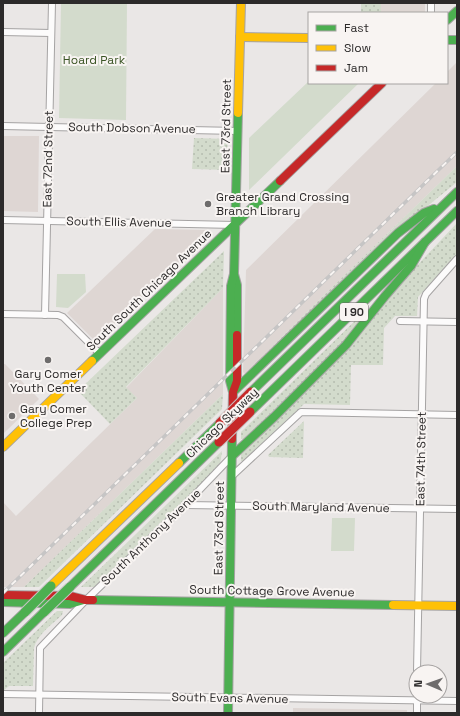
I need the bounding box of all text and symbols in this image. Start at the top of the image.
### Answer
legend [308,12,448,84]
text: Fast [344,20,369,36]
text: Slow [344,40,371,56]
park label: Hoard Park [63,52,126,68]
text: Jam [344,60,368,76]
street label: East 73rd Street [217,79,235,173]
street label: East 72nd Street [39,110,57,208]
street label: South Dobson Avenue [68,119,196,137]
place label: Greater Grand Crossing Branch Library [216,189,349,219]
marker: Greater Grand Crossing Branch Library [203,199,213,209]
street label: South Ellis Avenue [66,213,172,231]
street label: South South Chicago Avenue [83,226,215,354]
road number: I 90 [340,303,368,321]
marker: Gary Comer Youth Center [43,355,53,365]
place label: Gary Comer Youth Center [10,366,86,396]
street label: Chicago Skyway [182,384,262,462]
place label: Gary Comer College Prep [20,401,93,431]
marker: Gary Comer College Prep [7,411,17,421]
street label: East 74th Street [412,412,430,506]
street label: East 73rd Street [210,481,228,575]
street label: South Anthony Avenue [98,485,204,589]
street label: South Maryland Avenue [252,498,390,516]
street label: South Cottage Grove Avenue [189,582,355,600]
north arrow [408,664,448,704]
text: N [411,680,425,688]
street label: South Evans Avenue [171,689,289,707]

